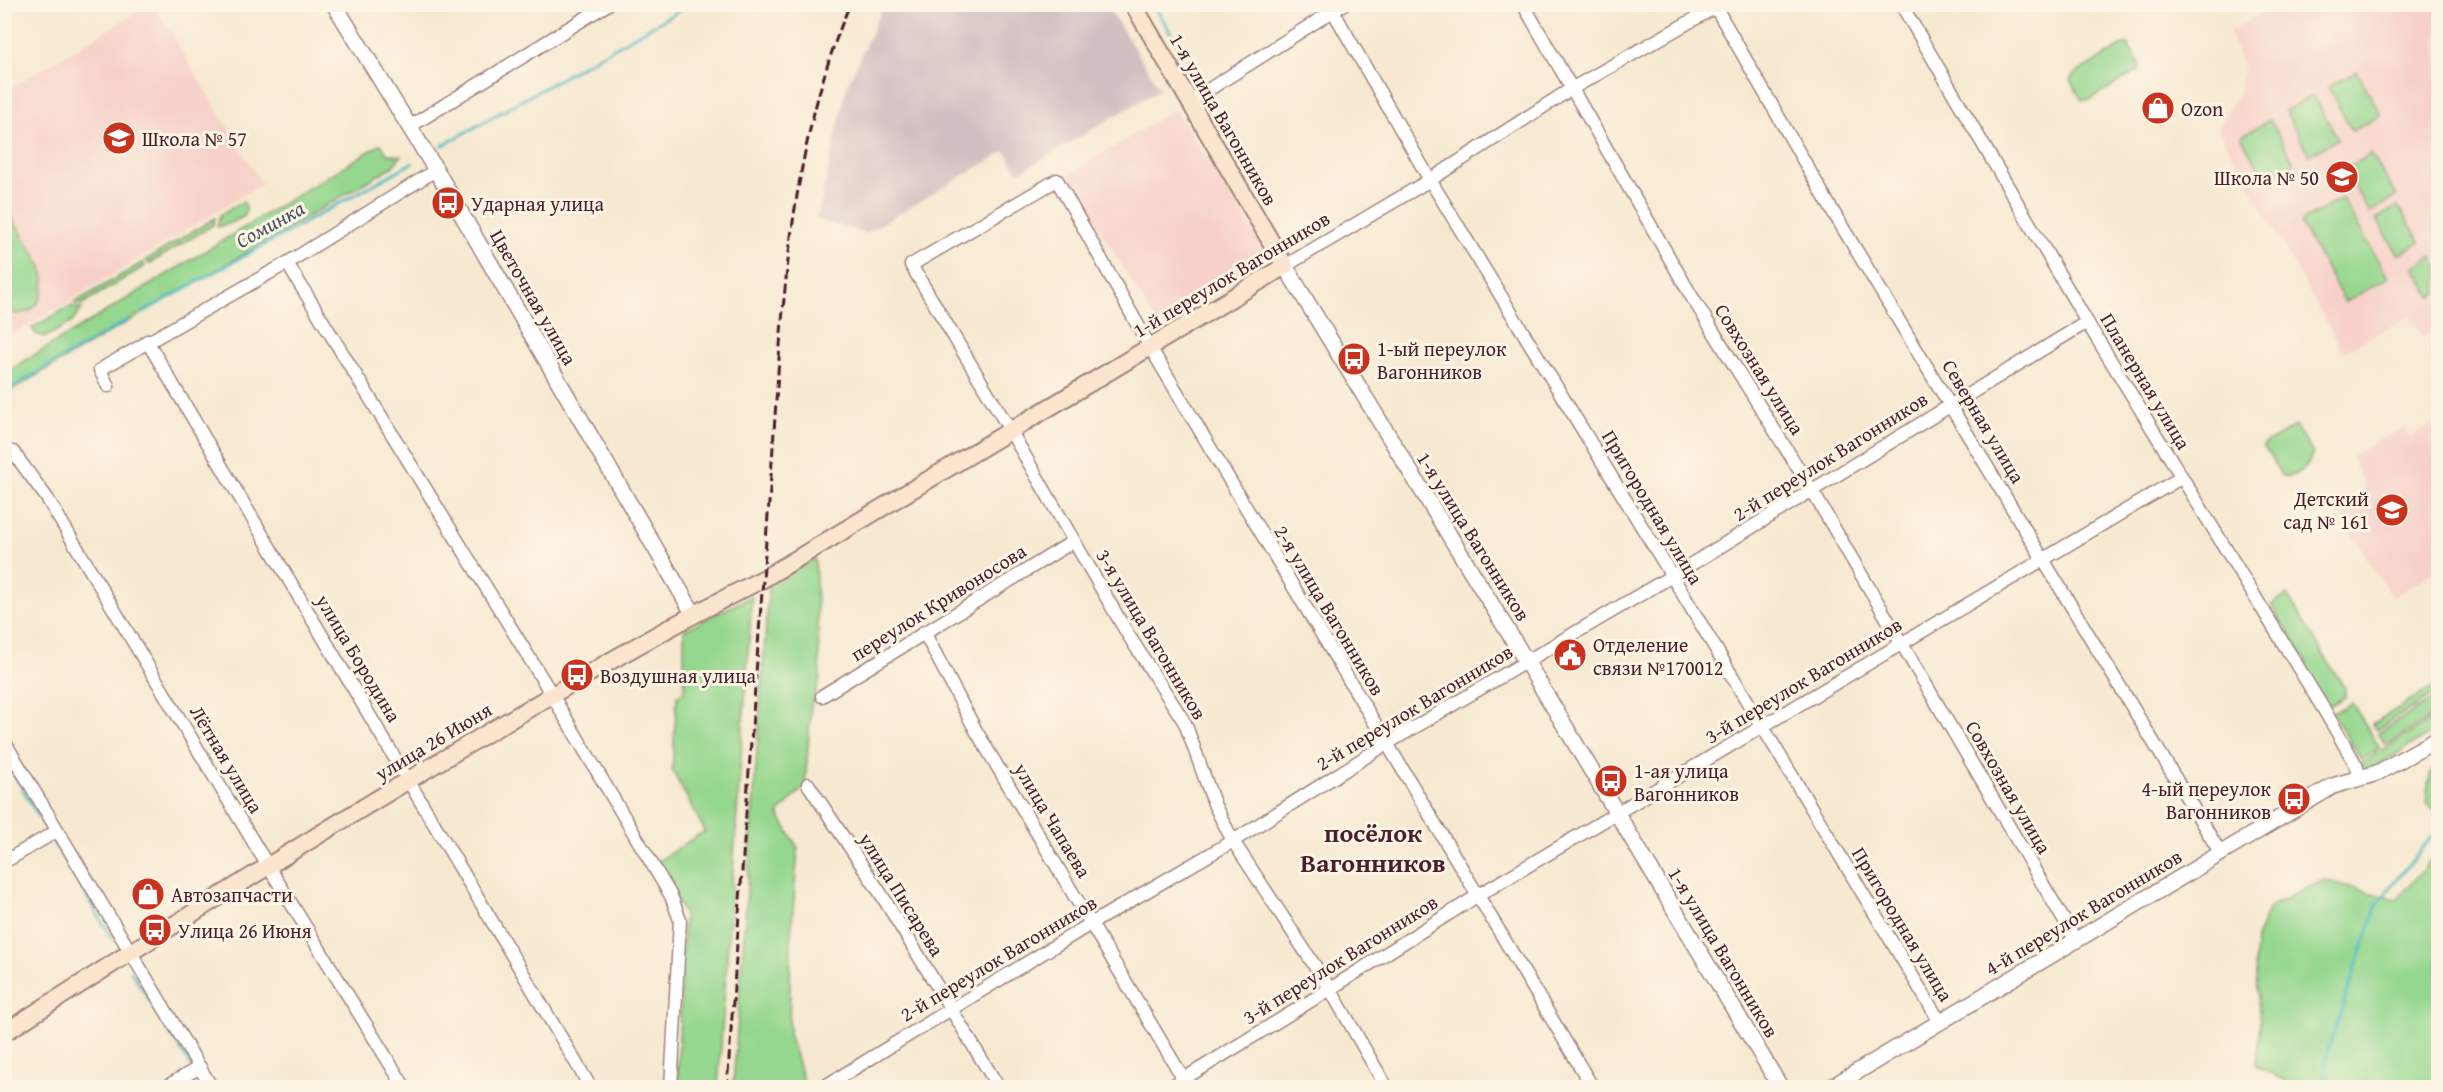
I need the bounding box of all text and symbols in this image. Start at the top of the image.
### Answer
street label: 1-я улица Вагонников [1163,28,1285,210]
shop icon: Ozon [2140,90,2176,126]
place label: Ozon [2181,94,2223,123]
school or university icon: Школа № 57 [101,120,137,156]
place label: Школа № 57 [142,124,247,153]
school or university icon: Школа № 50 [2324,159,2360,195]
place label: Школа № 50 [2214,163,2319,192]
bus stop icon: Ударная улица [430,185,466,221]
place label: Ударная улица [471,189,604,218]
water label: Соминка [230,192,310,256]
street label: 1-й переулок Вагонников [1127,204,1335,344]
street label: Цветочная улица [483,224,585,371]
street label: Совхозная улица [1708,298,1812,440]
street label: Планерная улица [2094,307,2199,455]
place label: 1-ый переулок Вагонников [1377,334,1507,386]
bus stop icon: 1-ый переулок Вагонников [1336,341,1372,377]
street label: Северная улица [1936,354,2033,489]
street label: 2-й переулок Вагонников [1727,384,1933,528]
street label: Пригородная улица [1595,424,1711,590]
street label: 1-я улица Вагонников [1410,446,1538,626]
place label: Детский сад № 161 [2283,484,2369,536]
school or university icon: Детский сад № 161 [2374,492,2410,528]
street label: 2-я улица Вагонников [1267,519,1393,701]
street label: переулок Кривоносова [845,536,1032,668]
street label: 3-я улица Вагонников [1089,543,1215,725]
street label: улица Бородина [309,588,409,728]
street label: 3-й переулок Вагонников [1699,610,1907,750]
place label: Отделение связи №170012 [1593,630,1723,682]
street label: 2-й переулок Вагонников [1310,637,1518,777]
public building icon: Отделение связи №170012 [1552,637,1588,673]
bus stop icon: Воздушная улица [559,657,595,693]
place label: Воздушная улица [600,661,757,690]
street label: улица 26 Июня [368,695,497,788]
street label: Лётная улица [183,700,271,819]
street label: Совхозная улица [1959,715,2059,859]
street label: улица Чапаева [1007,756,1099,883]
place label: 1-ая улица Вагонников [1634,756,1739,808]
bus stop icon: 1-ая улица Вагонников [1593,763,1629,799]
place label: 4-ый переулок Вагонников [2141,774,2272,826]
bus stop icon: 4-ый переулок Вагонников [2276,781,2312,817]
district label: посёлок Вагонников [1300,813,1446,882]
street label: улица Писарева [852,826,952,962]
street label: Пригородная улица [1845,841,1961,1007]
street label: 4-й переулок Вагонников [1979,842,2187,982]
street label: 1-я улица Вагонников [1661,861,1787,1043]
shop icon: Автозапчасти [130,876,166,912]
place label: Автозапчасти [171,880,293,909]
street label: 3-й переулок Вагонников [1237,887,1443,1031]
street label: 2-й переулок Вагонников [894,888,1102,1028]
bus stop icon: Улица 26 Июня [137,912,173,948]
place label: Улица 26 Июня [178,916,312,945]

